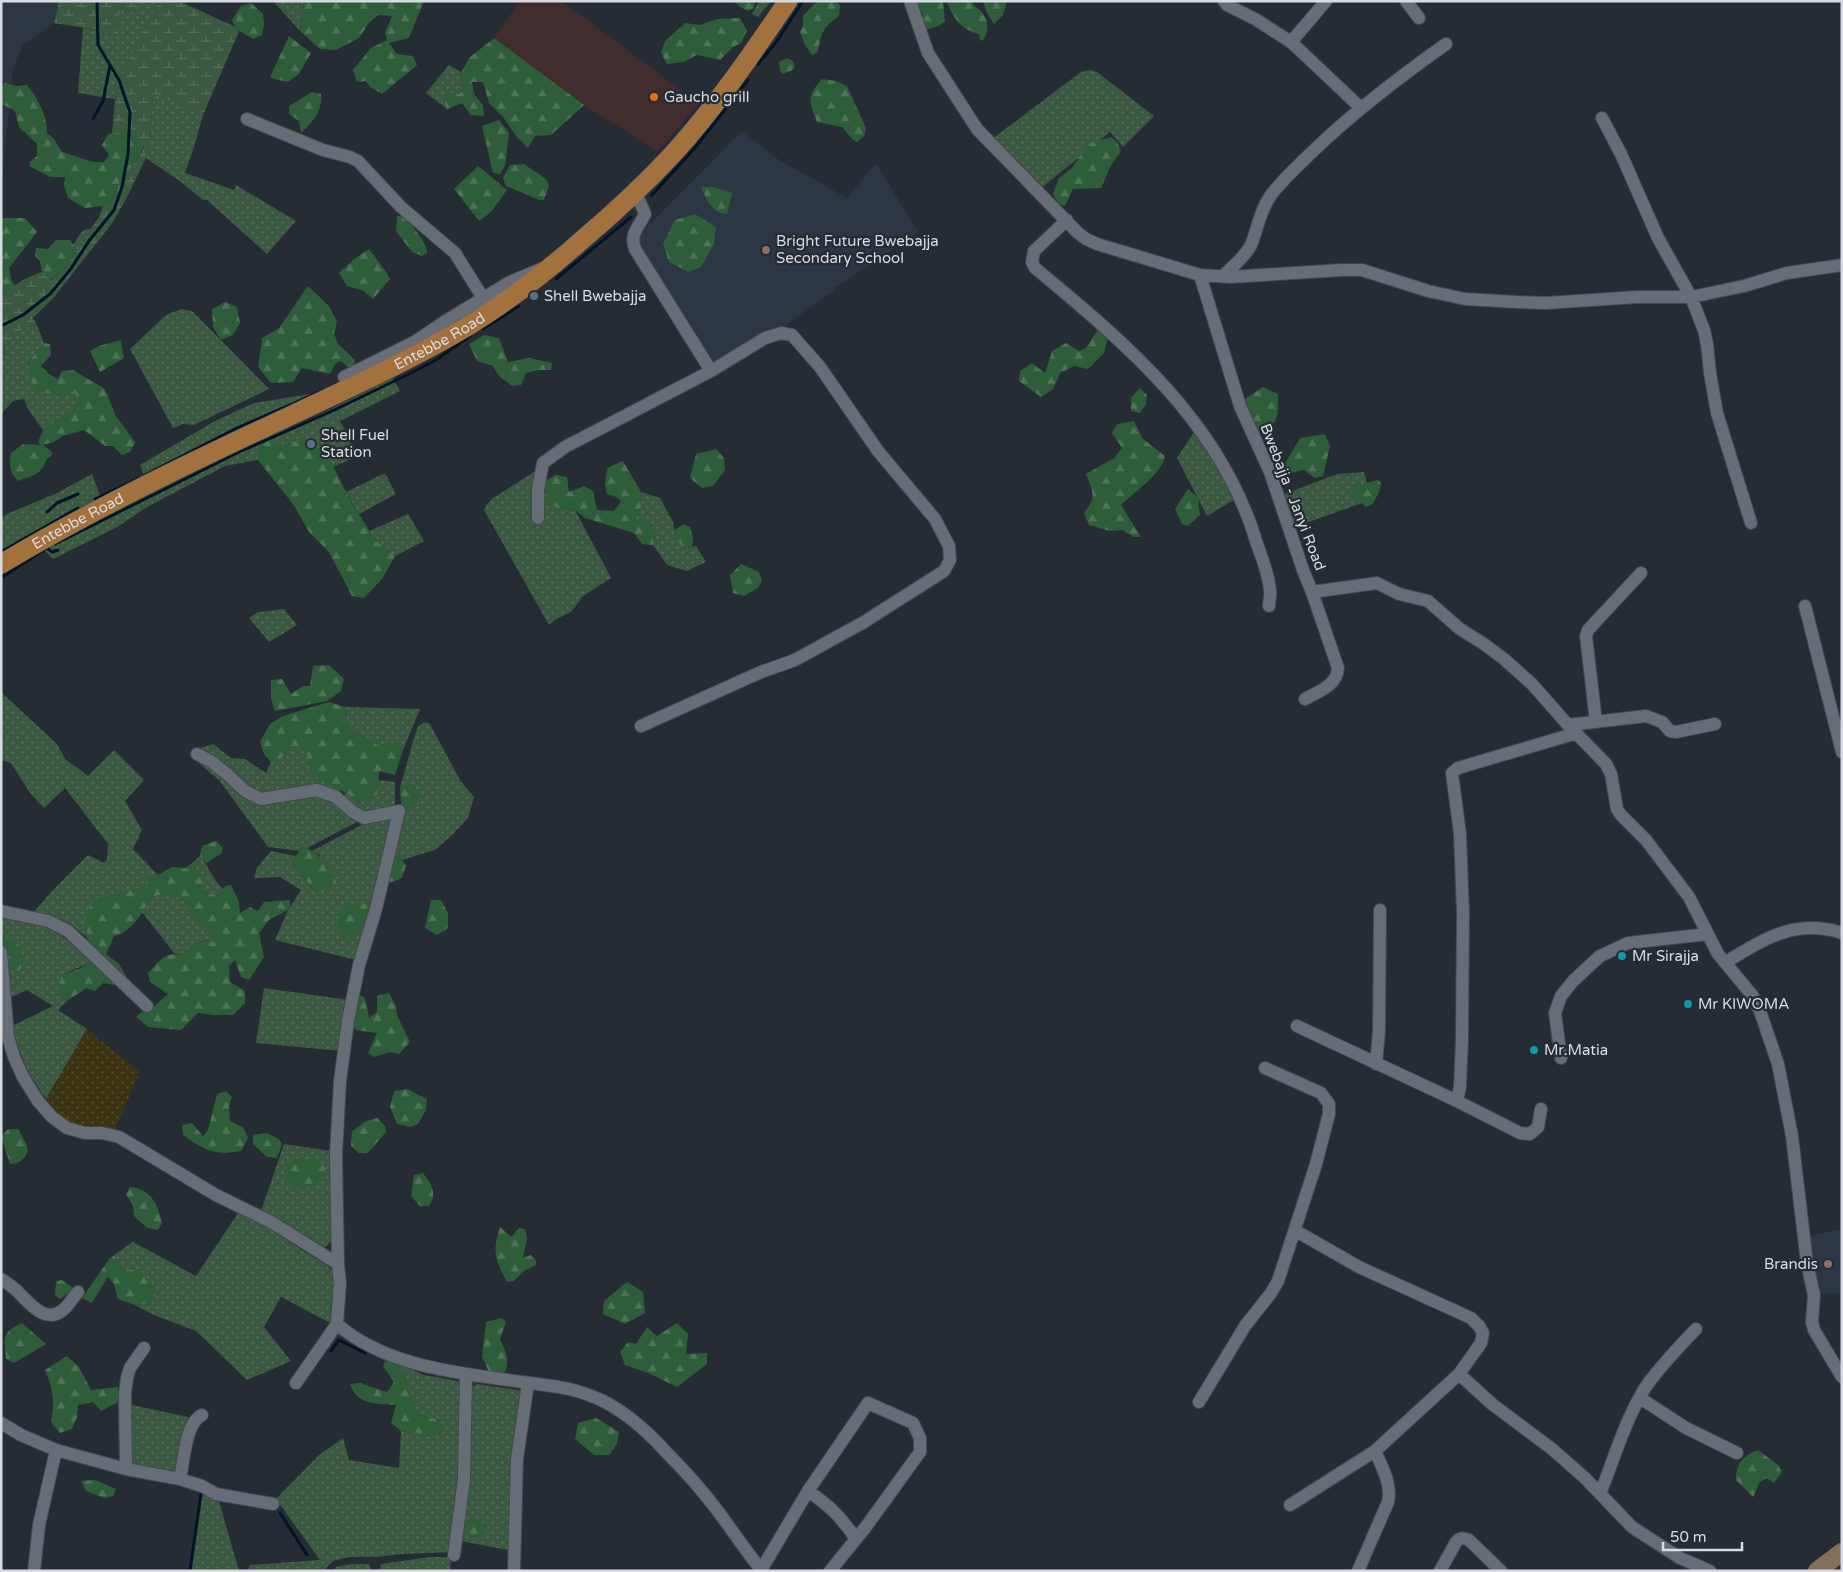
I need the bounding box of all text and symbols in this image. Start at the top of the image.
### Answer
place label: Gaucho grill [664,88,749,106]
marker: Gaucho grill [648,91,660,103]
place label: Bright Future Bwebajja Secondary School [776,232,939,267]
marker: Bright Future Bwebajja Secondary School [760,244,772,256]
place label: Shell Bwebajja [544,287,647,305]
marker: Shell Bwebajja [528,290,540,302]
street label: Entebbe Road [391,309,489,374]
street label: Bwebajja - Janyi Road [1257,421,1329,573]
place label: Shell Fuel Station [321,426,389,461]
marker: Shell Fuel Station [305,438,317,450]
street label: Entebbe Road [29,489,127,553]
place label: Mr Sirajja [1632,947,1699,965]
marker: Mr Sirajja [1616,950,1628,962]
place label: Mr KIWOMA [1698,995,1789,1013]
marker: Mr KIWOMA [1682,998,1694,1010]
place label: Mr.Matia [1544,1041,1608,1059]
marker: Mr.Matia [1528,1044,1540,1056]
place label: Brandis [1764,1255,1818,1273]
marker: Brandis [1822,1258,1834,1270]
scale bar [1663,1520,1742,1552]
text: 50 m [1670,1528,1707,1546]

